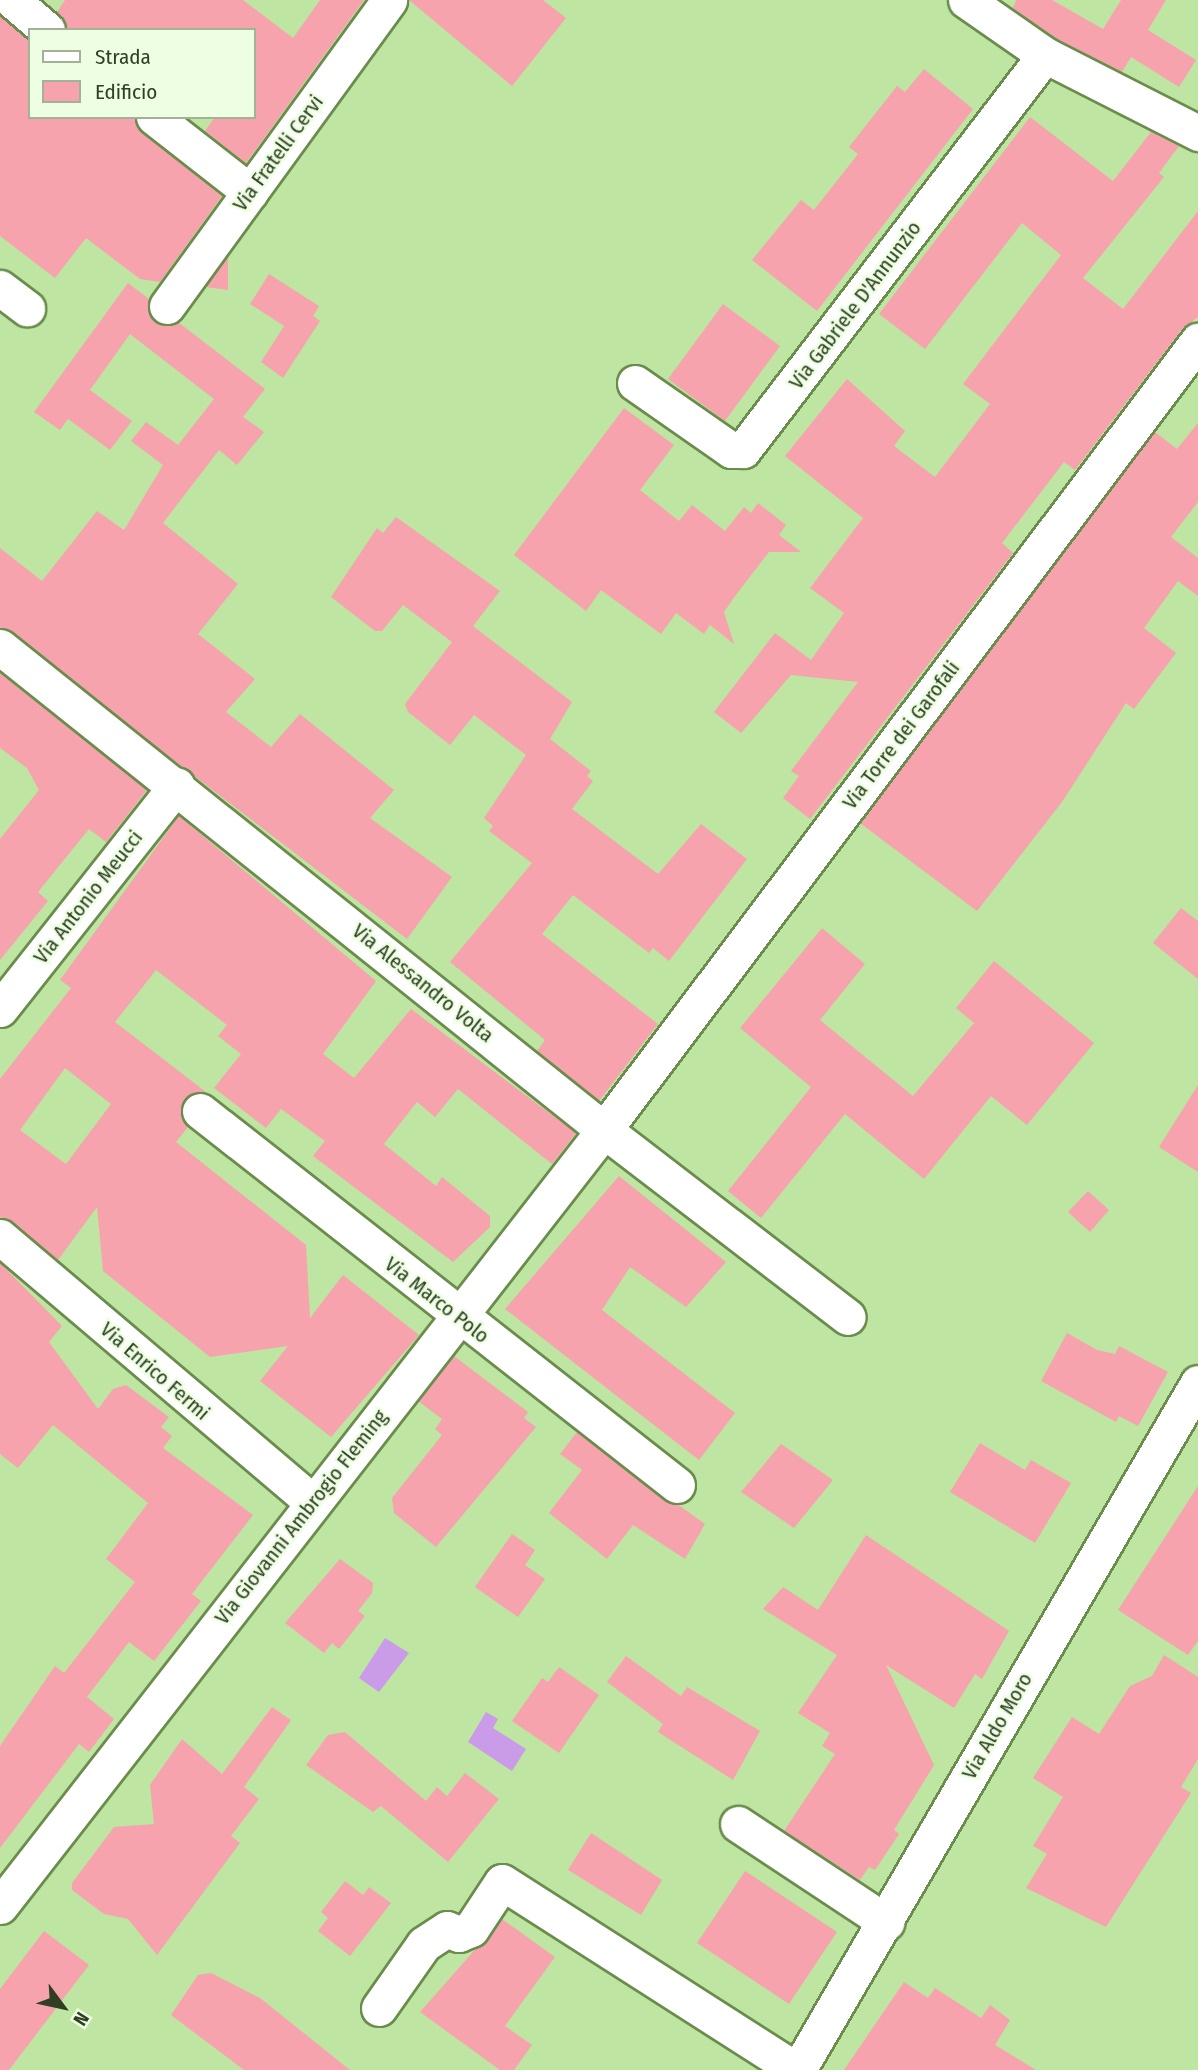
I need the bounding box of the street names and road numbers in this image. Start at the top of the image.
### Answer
street label: Via Fratelli Cervi [227,90,329,216]
street label: Via Gabriele D'Annunzio [784,216,926,394]
street label: Via Torre dei Garofali [837,656,965,814]
street label: Via Antonio Meucci [28,825,148,969]
street label: Via Alessandro Volta [347,918,499,1048]
street label: Via Marco Polo [380,1251,494,1349]
street label: Via Enrico Fermi [95,1317,215,1425]
street label: Via Giovanni Ambrogio Fleming [209,1405,393,1629]
street label: Via Aldo Moro [956,1668,1038,1784]

